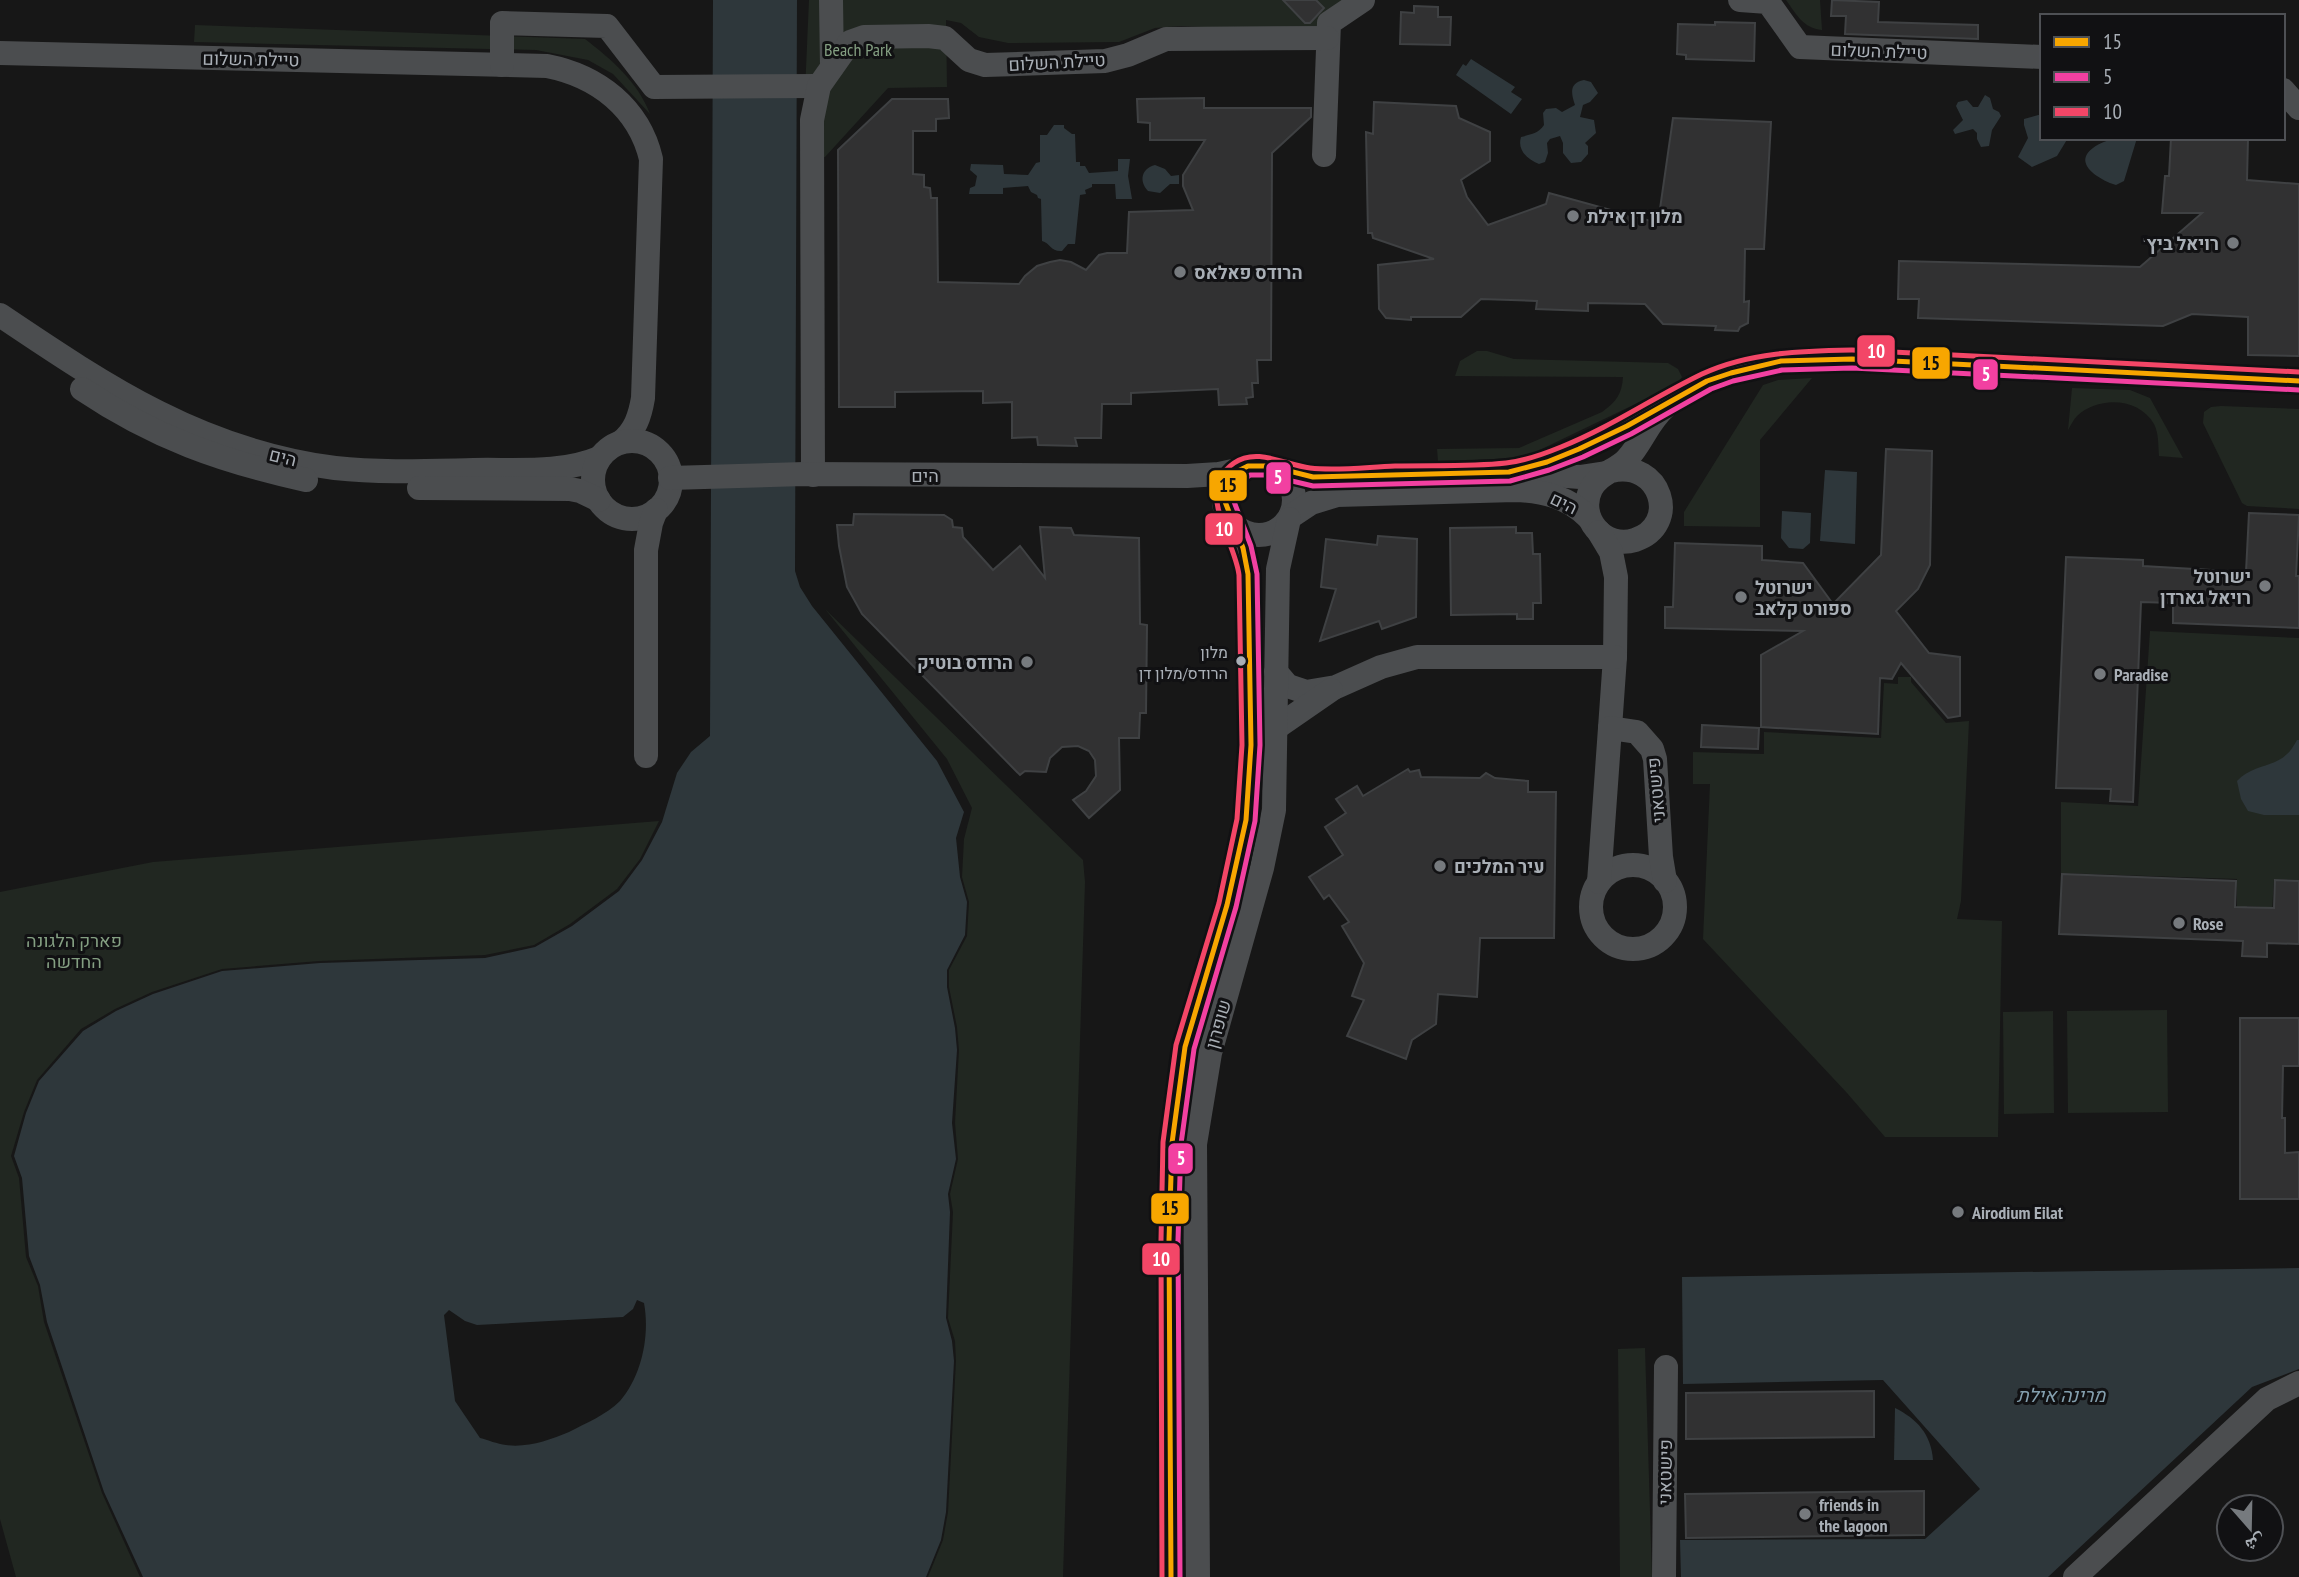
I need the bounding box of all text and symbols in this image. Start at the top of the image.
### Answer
legend [2040,14,2285,140]
text: 15 [2103,28,2122,55]
park label: Beach Park [824,38,892,61]
street label: טיילת השלום [1830,38,1928,64]
street label: טיילת השלום [202,47,300,71]
street label: טיילת השלום [1008,48,1106,76]
text: 5 [2103,63,2112,90]
text: 10 [2103,98,2122,125]
place label: מלון דן אילת [1587,205,1683,228]
marker: מלון דן אילת [1565,208,1581,224]
place label: 'רויאל ביץ [2143,232,2219,255]
marker: 'רויאל ביץ [2225,235,2241,251]
place label: הרודס פאלאס [1194,261,1303,284]
marker: הרודס פאלאס [1172,264,1188,280]
line badge: 10 [1856,334,1896,368]
text: 10 [1867,339,1885,363]
line badge: 15 [1911,346,1951,380]
text: 15 [1922,351,1940,375]
line badge: 5 [1972,358,1999,391]
text: 5 [1981,362,1991,386]
street label: הים [267,443,299,471]
line badge: 5 [1265,461,1292,495]
street label: הים [911,464,939,487]
text: 5 [1273,465,1283,489]
line badge: 15 [1208,469,1248,502]
text: 15 [1219,473,1237,497]
street label: הים [1547,487,1581,519]
line badge: 10 [1204,512,1244,546]
text: 10 [1215,517,1233,541]
place label: ישרוטל רויאל גארדן [2160,565,2251,609]
place label: ישרוטל ספורט קלאב [1755,576,1852,620]
marker: ישרוטל רויאל גארדן [2257,578,2273,594]
marker: ישרוטל ספורט קלאב [1733,589,1749,605]
place label: מלון הרודס/מלון דן [1139,642,1228,683]
place label: הרודס בוטיק [917,651,1013,674]
marker: הרודס בוטיק [1019,654,1035,670]
marker: מלון הרודס/מלון דן [1234,654,1248,668]
place label: Paradise [2114,663,2169,686]
marker: Paradise [2092,666,2108,682]
street label: פישטאני [1642,756,1670,824]
place label: עיר המלכים [1454,855,1545,878]
marker: עיר המלכים [1432,858,1448,874]
place label: Rose [2193,912,2224,935]
marker: Rose [2171,915,2187,931]
park label: פארק הלגונה החדשה [26,929,122,973]
street label: שופרון [1200,997,1236,1051]
line badge: 5 [1167,1142,1194,1175]
text: 5 [1176,1146,1186,1170]
line badge: 15 [1150,1192,1190,1225]
text: 15 [1161,1196,1179,1220]
place label: Airodium Eilat [1971,1201,2064,1224]
marker: Airodium Eilat [1950,1204,1966,1220]
line badge: 10 [1141,1242,1181,1276]
text: 10 [1152,1247,1170,1271]
water label: מרינה אילת [2017,1383,2106,1407]
street label: פישטאני [1653,1439,1677,1505]
place label: friends in the lagoon [1819,1493,1888,1537]
north arrow [2215,1493,2285,1563]
marker: friends in the lagoon [1797,1506,1813,1522]
text: ش [2242,1529,2269,1559]

